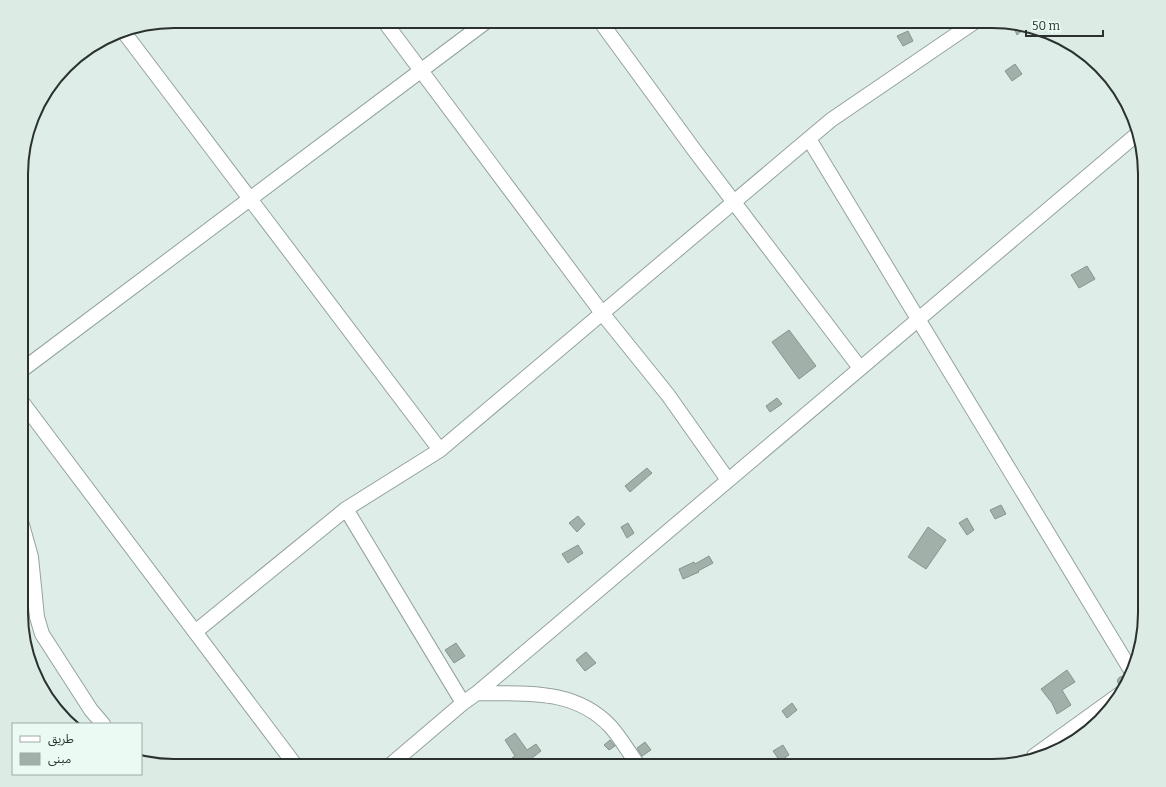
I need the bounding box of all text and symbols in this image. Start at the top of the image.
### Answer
scale bar [1026,12,1103,38]
text: 50 m [1032,19,1061,33]
legend [12,723,142,775]
text: طريق [48,732,74,747]
text: مبنى [48,752,71,766]

